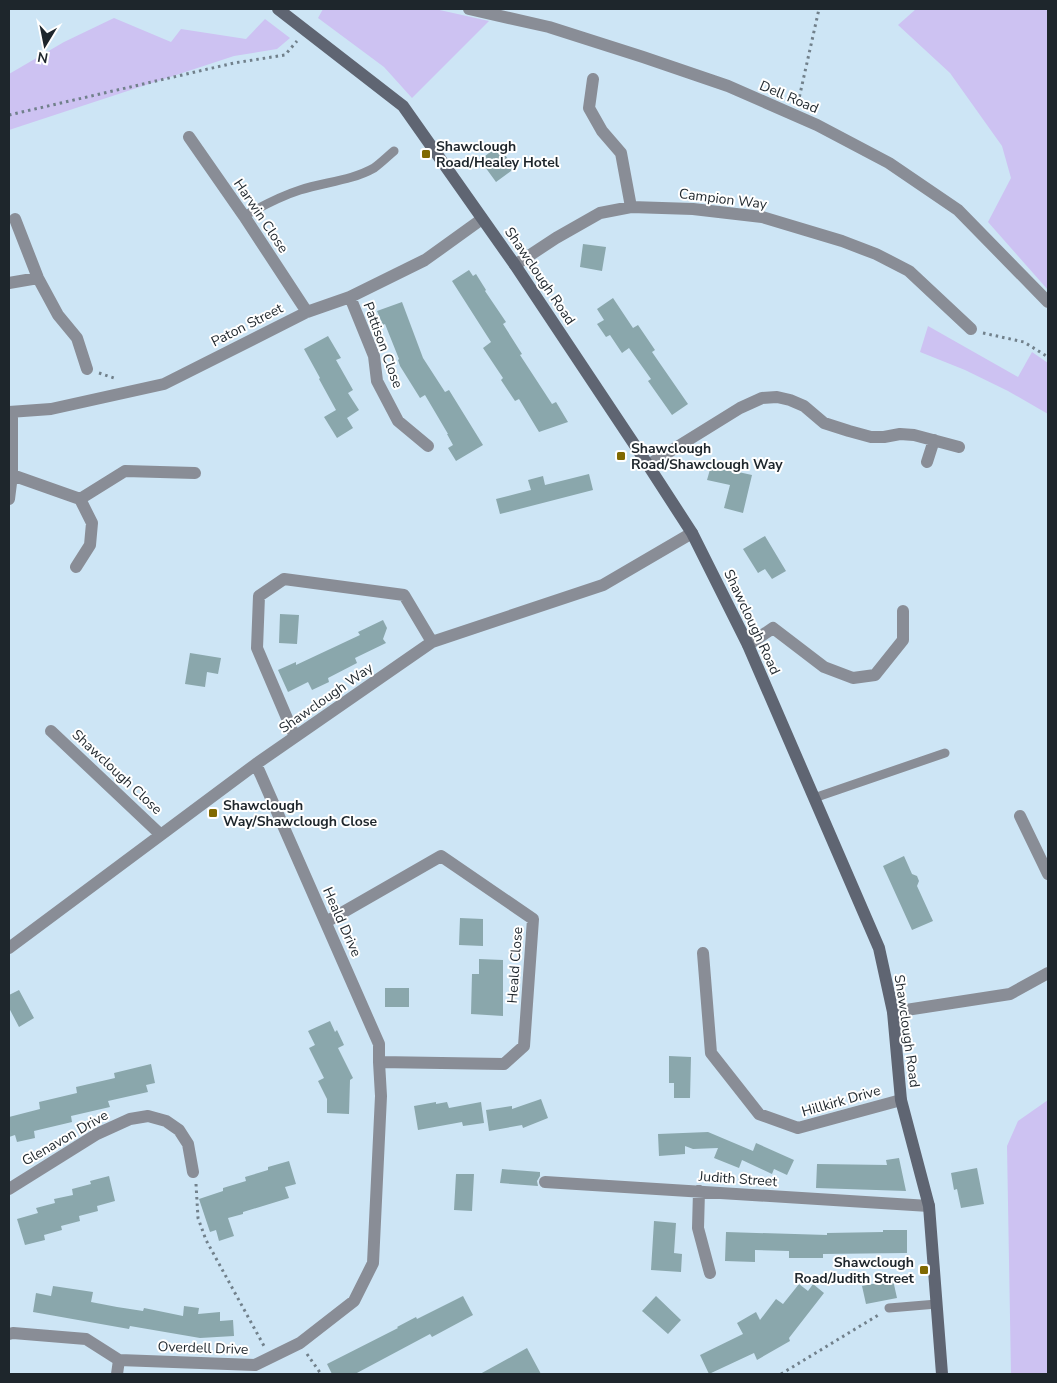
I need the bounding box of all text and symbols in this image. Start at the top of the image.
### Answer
north arrow [20,20,70,70]
text: N [36,47,50,68]
street label: Dell Road [757,76,821,118]
place label: Shawclough Road/Healey Hotel [436,137,560,172]
marker: Shawclough Road/Healey Hotel [420,148,432,160]
street label: Harwin Close [229,175,293,257]
street label: Campion Way [678,184,769,214]
street label: Shawclough Road [500,223,580,329]
street label: Paton Street [208,299,286,351]
street label: Pattison Close [359,299,407,391]
place label: Shawclough Road/Shawclough Way [631,439,783,474]
marker: Shawclough Road/Shawclough Way [615,450,627,462]
street label: Shawclough Road [719,566,785,678]
street label: Shawclough Way [275,658,377,738]
street label: Shawclough Close [68,725,166,819]
place label: Shawclough Way/Shawclough Close [223,796,378,831]
marker: Shawclough Way/Shawclough Close [207,807,219,819]
street label: Heald Drive [318,884,366,960]
street label: Heald Close [503,926,527,1004]
street label: Shawclough Road [890,973,924,1089]
street label: Hillkirk Drive [799,1081,883,1121]
street label: Glenavon Drive [18,1106,112,1170]
street label: Judith Street [697,1167,778,1191]
place label: Shawclough Road/Judith Street [794,1253,915,1288]
marker: Shawclough Road/Judith Street [918,1264,930,1276]
street label: Overdell Drive [157,1337,249,1359]

